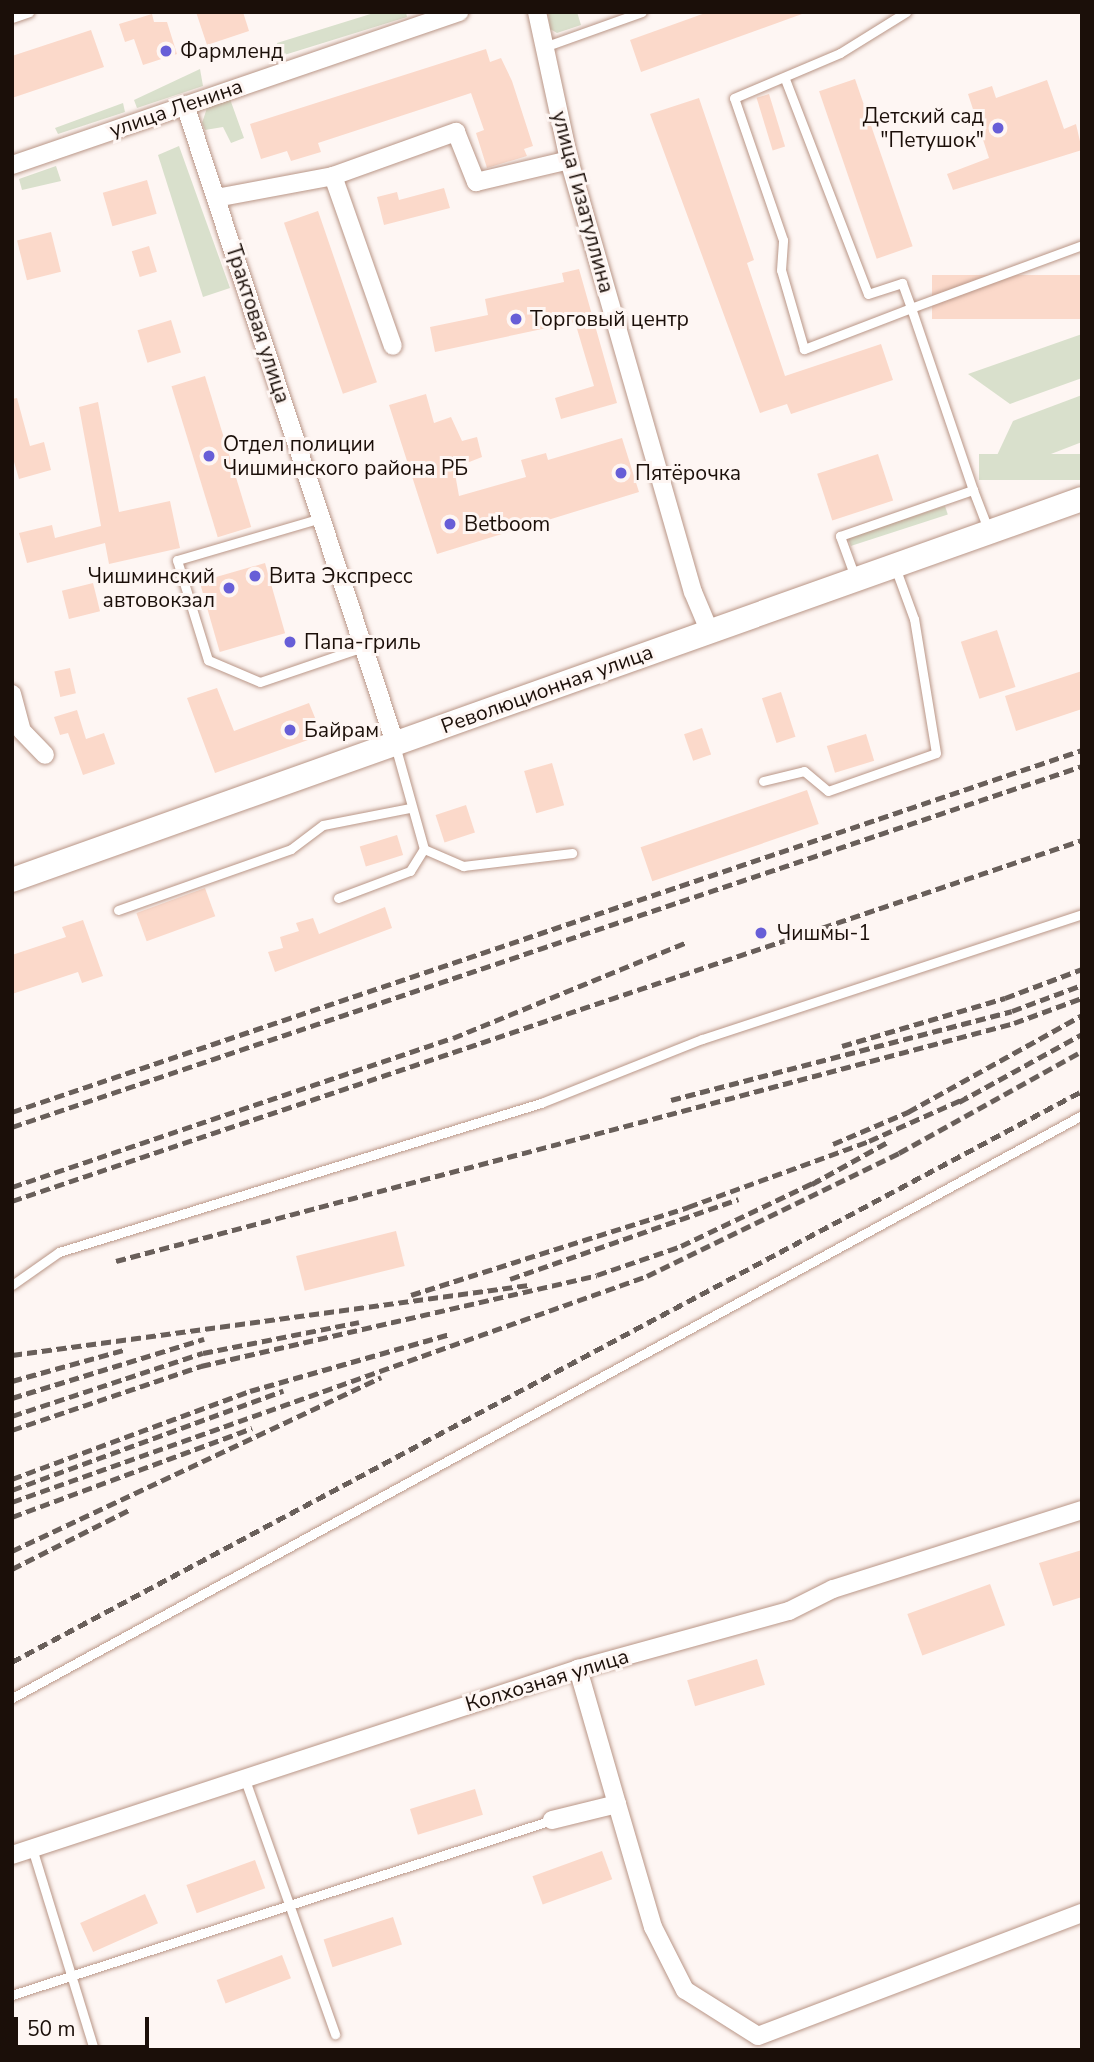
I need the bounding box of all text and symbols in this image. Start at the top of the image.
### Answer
place label: Фармленд [180,38,284,64]
marker: Фармленд [158,43,174,59]
street label: улица Ленина [106,73,246,143]
place label: Детский сад "Петушок" [862,103,984,153]
street label: улица Гизатуллина [547,108,619,296]
marker: Детский сад "Петушок" [990,120,1006,136]
street label: Трактовая улица [221,242,295,406]
place label: Торговый центр [530,306,689,332]
marker: Торговый центр [508,311,524,327]
place label: Отдел полиции Чишминского района РБ [223,431,468,481]
marker: Отдел полиции Чишминского района РБ [201,448,217,464]
place label: Пятёрочка [635,460,741,486]
marker: Пятёрочка [613,465,629,481]
place label: Betboom [464,511,550,537]
marker: Betboom [442,516,458,532]
place label: Чишминский автовокзал [88,563,215,613]
place label: Вита Экспресс [269,563,413,589]
marker: Вита Экспресс [247,568,263,584]
marker: Чишминский автовокзал [221,580,237,596]
place label: Папа-гриль [304,629,421,655]
marker: Папа-гриль [282,634,298,650]
street label: Революционная улица [438,639,656,739]
place label: Байрам [304,717,379,743]
marker: Байрам [282,722,298,738]
place label: Чишмы-1 [777,920,871,946]
marker: Чишмы-1 [751,923,771,943]
street label: Колхозная улица [462,1643,632,1717]
scale bar [18,2002,152,2046]
text: 50 m [27,2015,76,2043]

